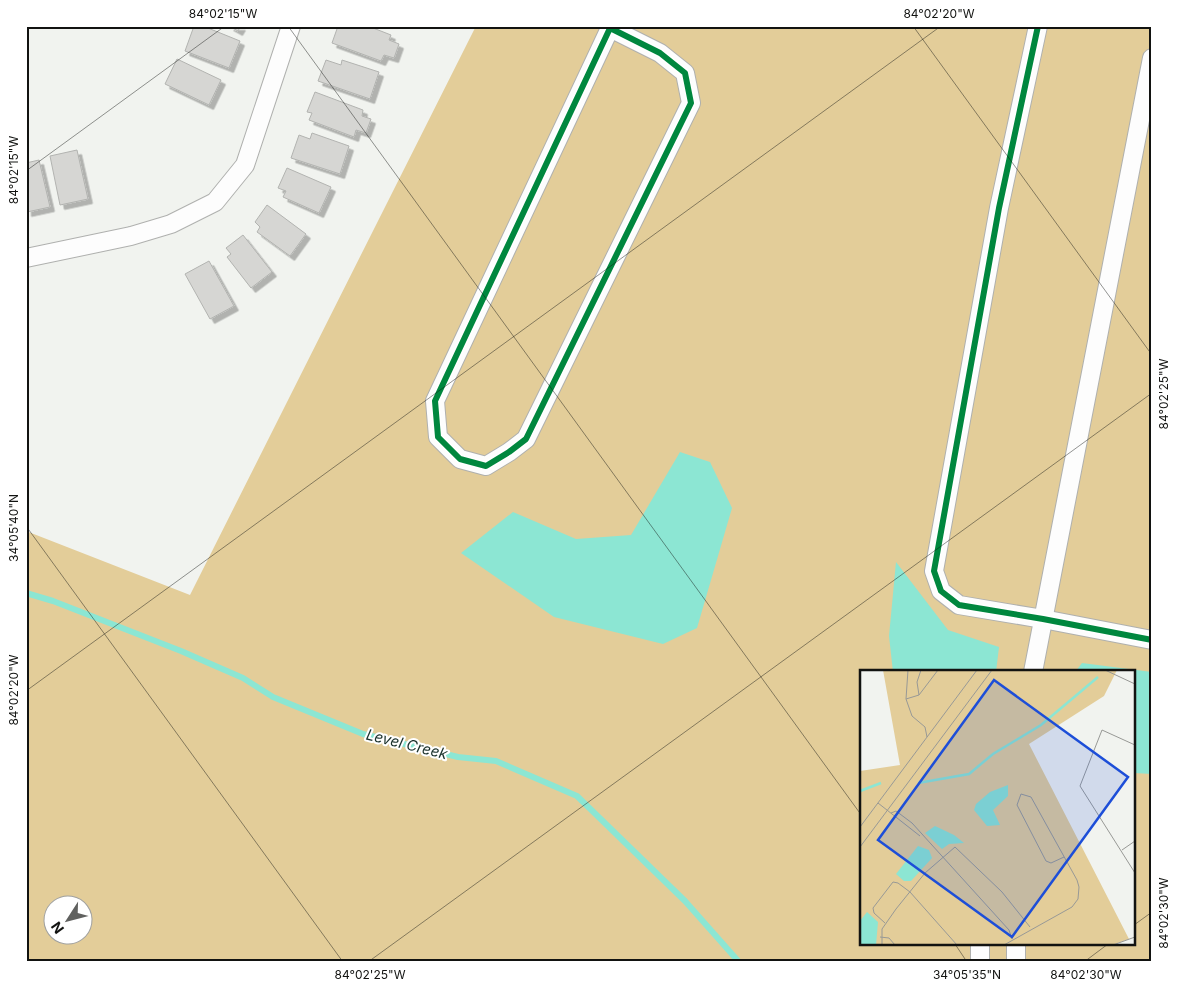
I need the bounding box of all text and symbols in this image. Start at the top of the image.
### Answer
text: 84°02'15"W [189,6,257,21]
text: 84°02'20"W [903,6,975,21]
text: 84°02'15"W [6,136,21,204]
text: 84°02'25"W [1156,358,1171,429]
text: 34°05'40"N [6,494,21,562]
text: 84°02'20"W [6,654,21,726]
inset map [860,670,1136,946]
water label: Level Creek [364,725,450,763]
text: 84°02'30"W [1156,877,1171,949]
north arrow [42,896,92,946]
text: N [47,919,67,937]
text: 84°02'25"W [335,967,406,982]
text: 34°05'35"N [933,967,1001,982]
text: 84°02'30"W [1050,967,1122,982]

